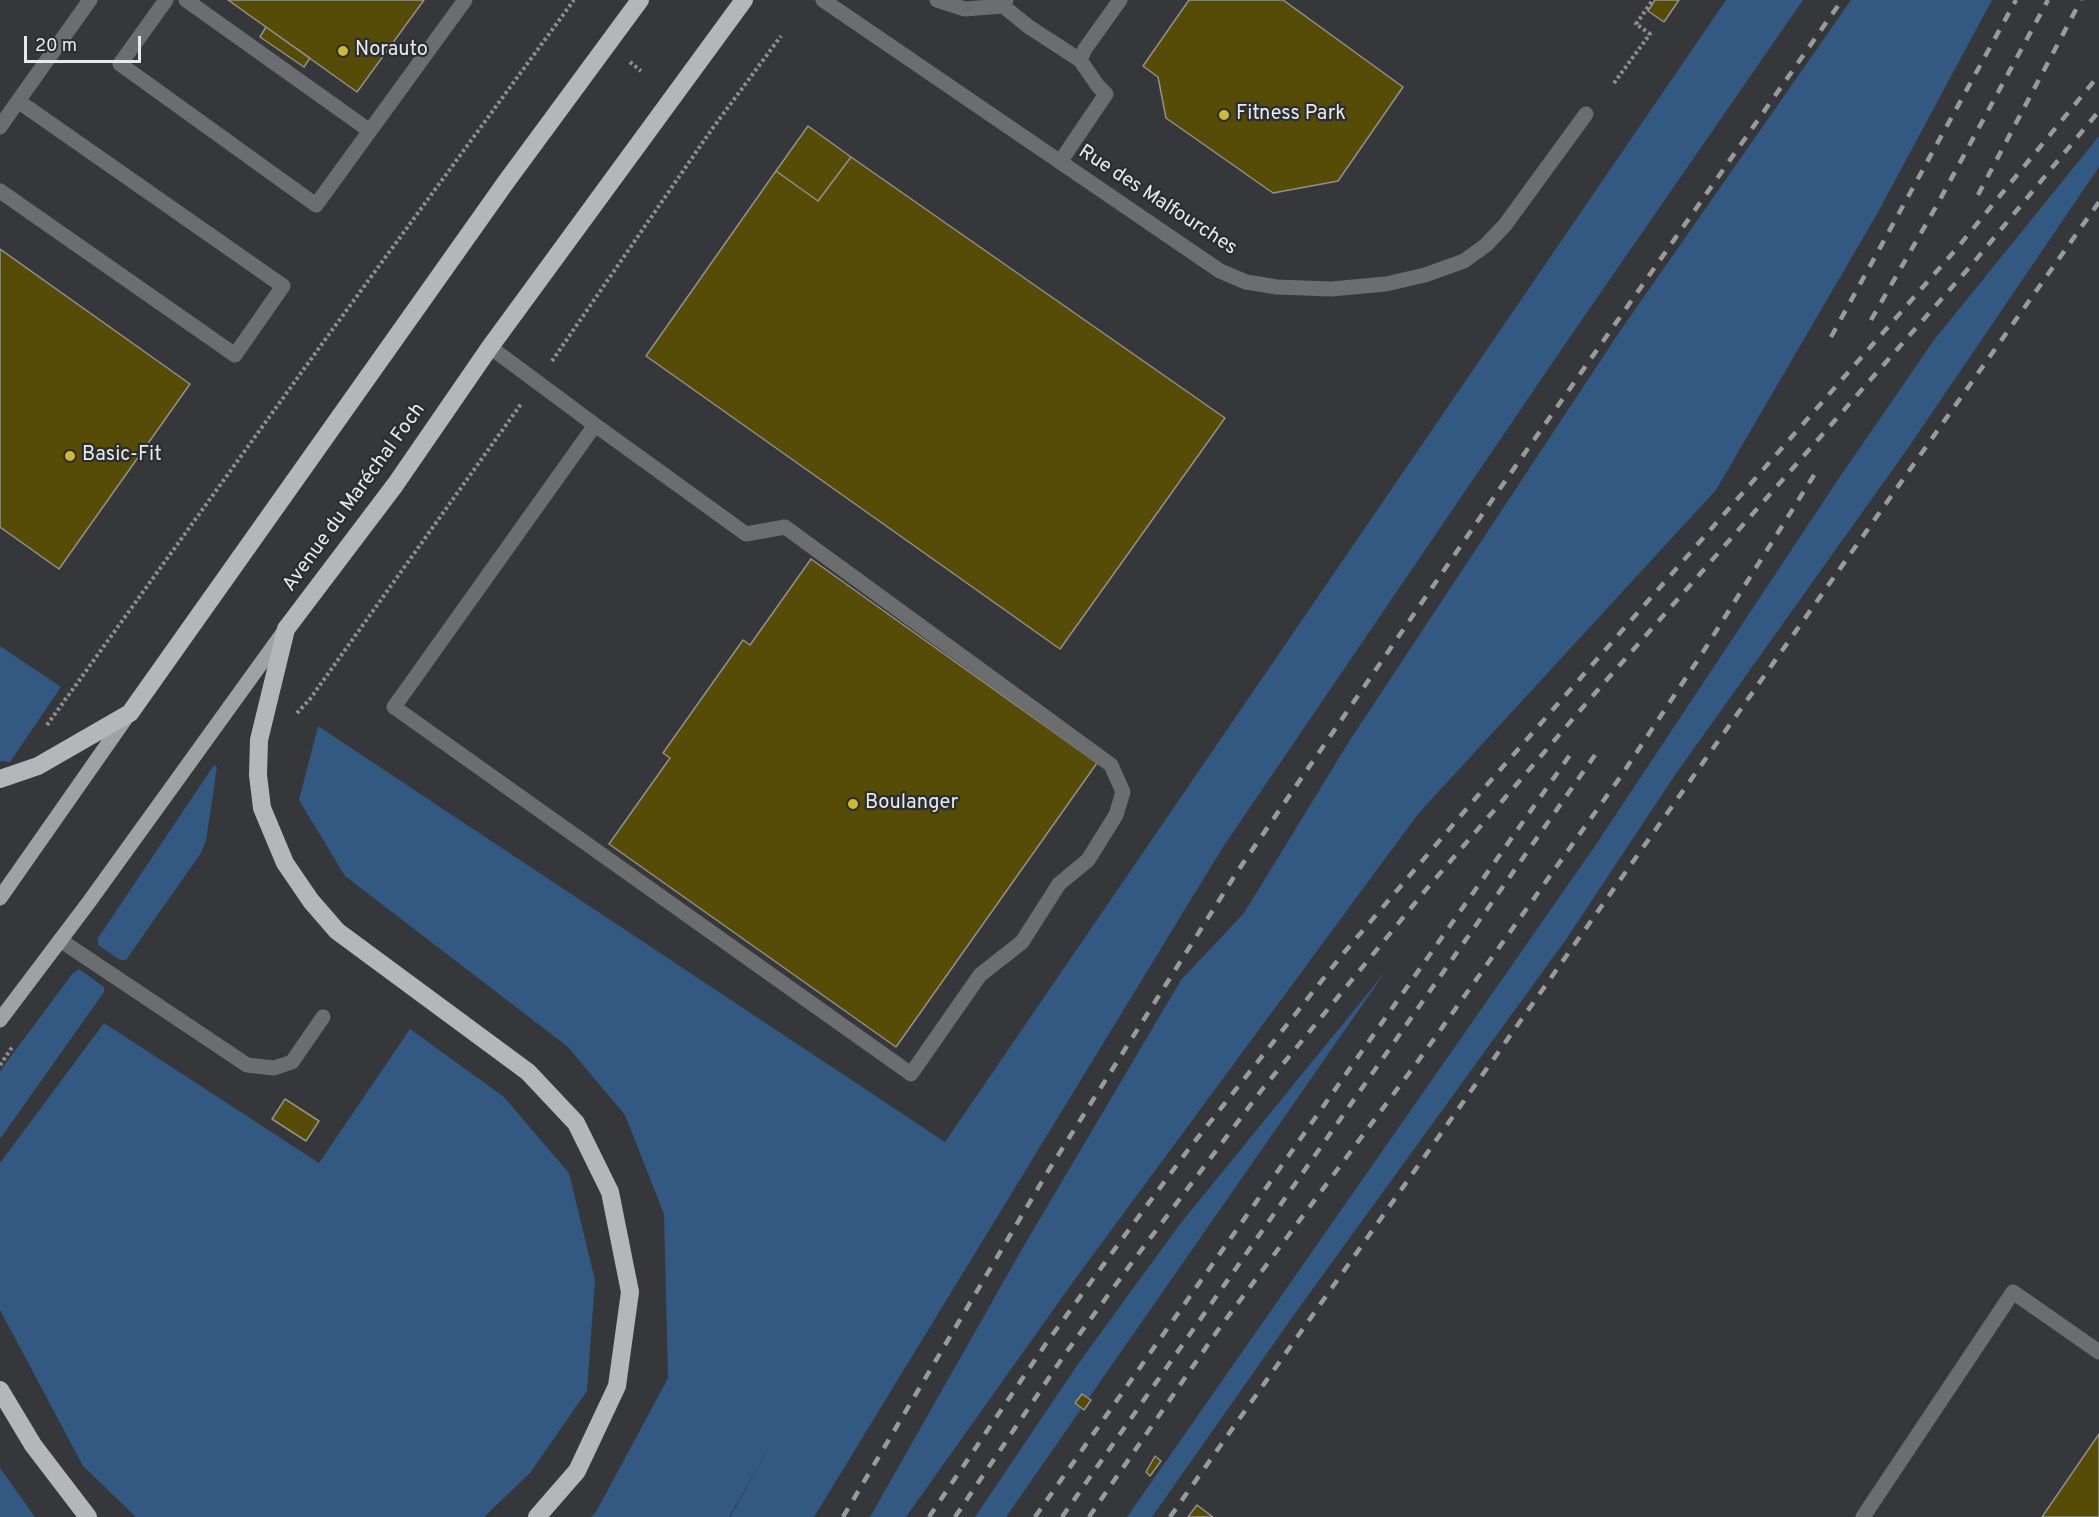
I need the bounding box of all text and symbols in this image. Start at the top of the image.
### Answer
scale bar [27,24,144,62]
text: 20 m [35,35,77,58]
place label: Norauto [355,39,428,63]
marker: Norauto [336,44,350,58]
place label: Fitness Park [1236,103,1346,127]
marker: Fitness Park [1217,108,1231,122]
street label: Rue des Malfourches [1073,141,1241,261]
street label: Avenue du Maréchal Foch [279,399,431,597]
place label: Basic-Fit [82,444,162,468]
marker: Basic-Fit [63,449,77,463]
place label: Boulanger [865,792,958,816]
marker: Boulanger [846,797,860,811]

